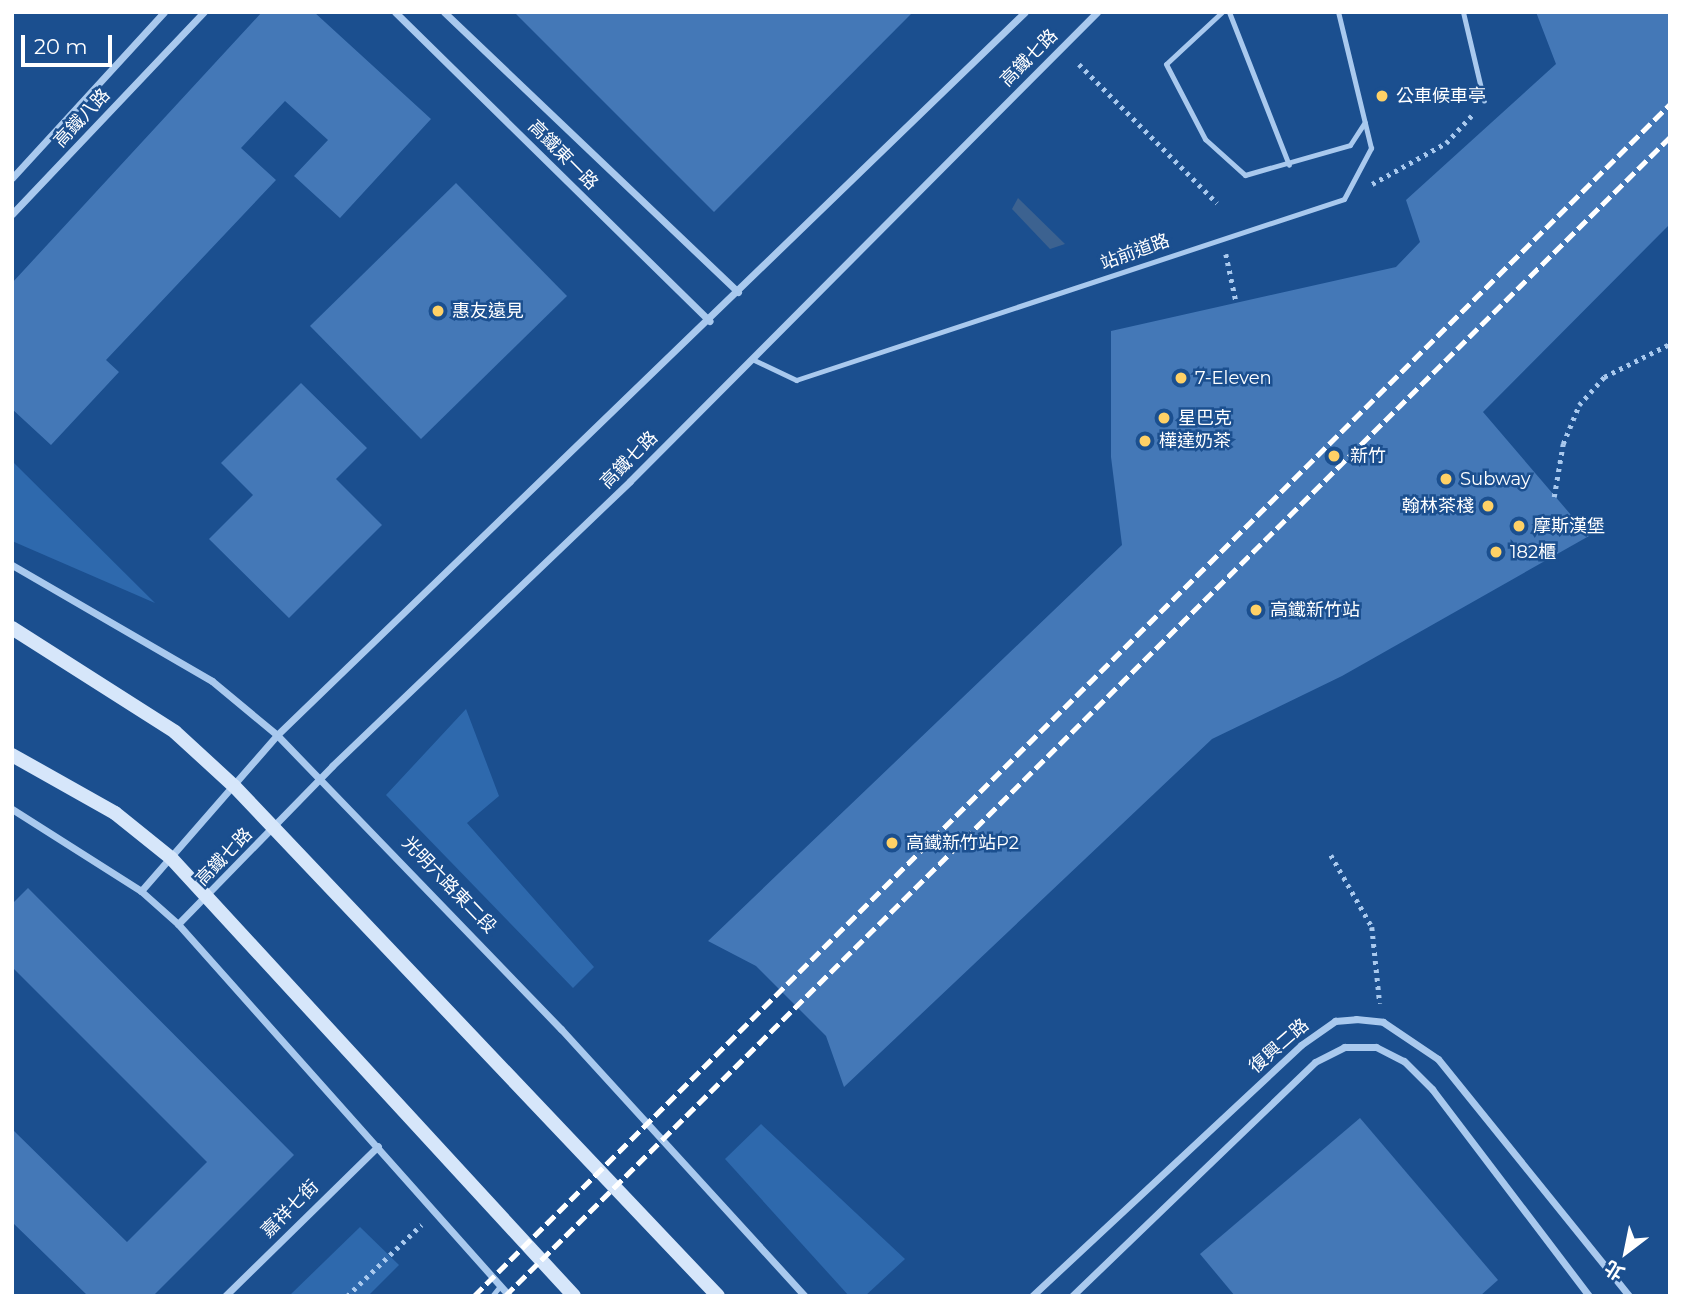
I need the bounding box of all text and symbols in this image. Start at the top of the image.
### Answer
scale bar [24,21,116,65]
street label: 高鐵七路 [996,25,1062,91]
text: 20 m [34,34,88,59]
street label: 高鐵八路 [50,84,114,152]
place label: 公車候車亭 [1396,85,1486,107]
marker: 公車候車亭 [1374,88,1390,104]
street label: 高鐵東一路 [524,116,602,194]
street label: 站前道路 [1097,230,1173,274]
place label: 惠友遠見 [452,300,524,322]
marker: 惠友遠見 [430,303,446,319]
place label: 7-Eleven [1195,367,1272,389]
marker: 7-Eleven [1173,370,1189,386]
place label: 星巴克 [1178,407,1232,429]
marker: 星巴克 [1156,410,1172,426]
street label: 高鐵七路 [596,427,662,493]
place label: 樺達奶茶 [1159,430,1231,452]
marker: 樺達奶茶 [1137,433,1153,449]
place label: 新竹 [1350,445,1386,467]
marker: 新竹 [1324,446,1344,466]
place label: Subway [1460,468,1531,490]
marker: Subway [1438,471,1454,487]
place label: 翰林茶棧 [1402,495,1474,517]
marker: 翰林茶棧 [1480,498,1496,514]
place label: 摩斯漢堡 [1533,515,1605,537]
marker: 摩斯漢堡 [1511,518,1527,534]
place label: 182櫃 [1510,541,1556,563]
marker: 182櫃 [1488,544,1504,560]
place label: 高鐵新竹站 [1270,599,1360,621]
marker: 高鐵新竹站 [1248,602,1264,618]
street label: 高鐵七路 [191,824,257,890]
street label: 光明六路東二段 [397,832,501,938]
place label: 高鐵新竹站P2 [906,832,1019,854]
marker: 高鐵新竹站P2 [884,835,900,851]
street label: 復興二路 [1245,1014,1313,1078]
street label: 嘉祥七街 [257,1176,323,1242]
north arrow [1591,1217,1661,1287]
text: 北 [1600,1255,1629,1285]

